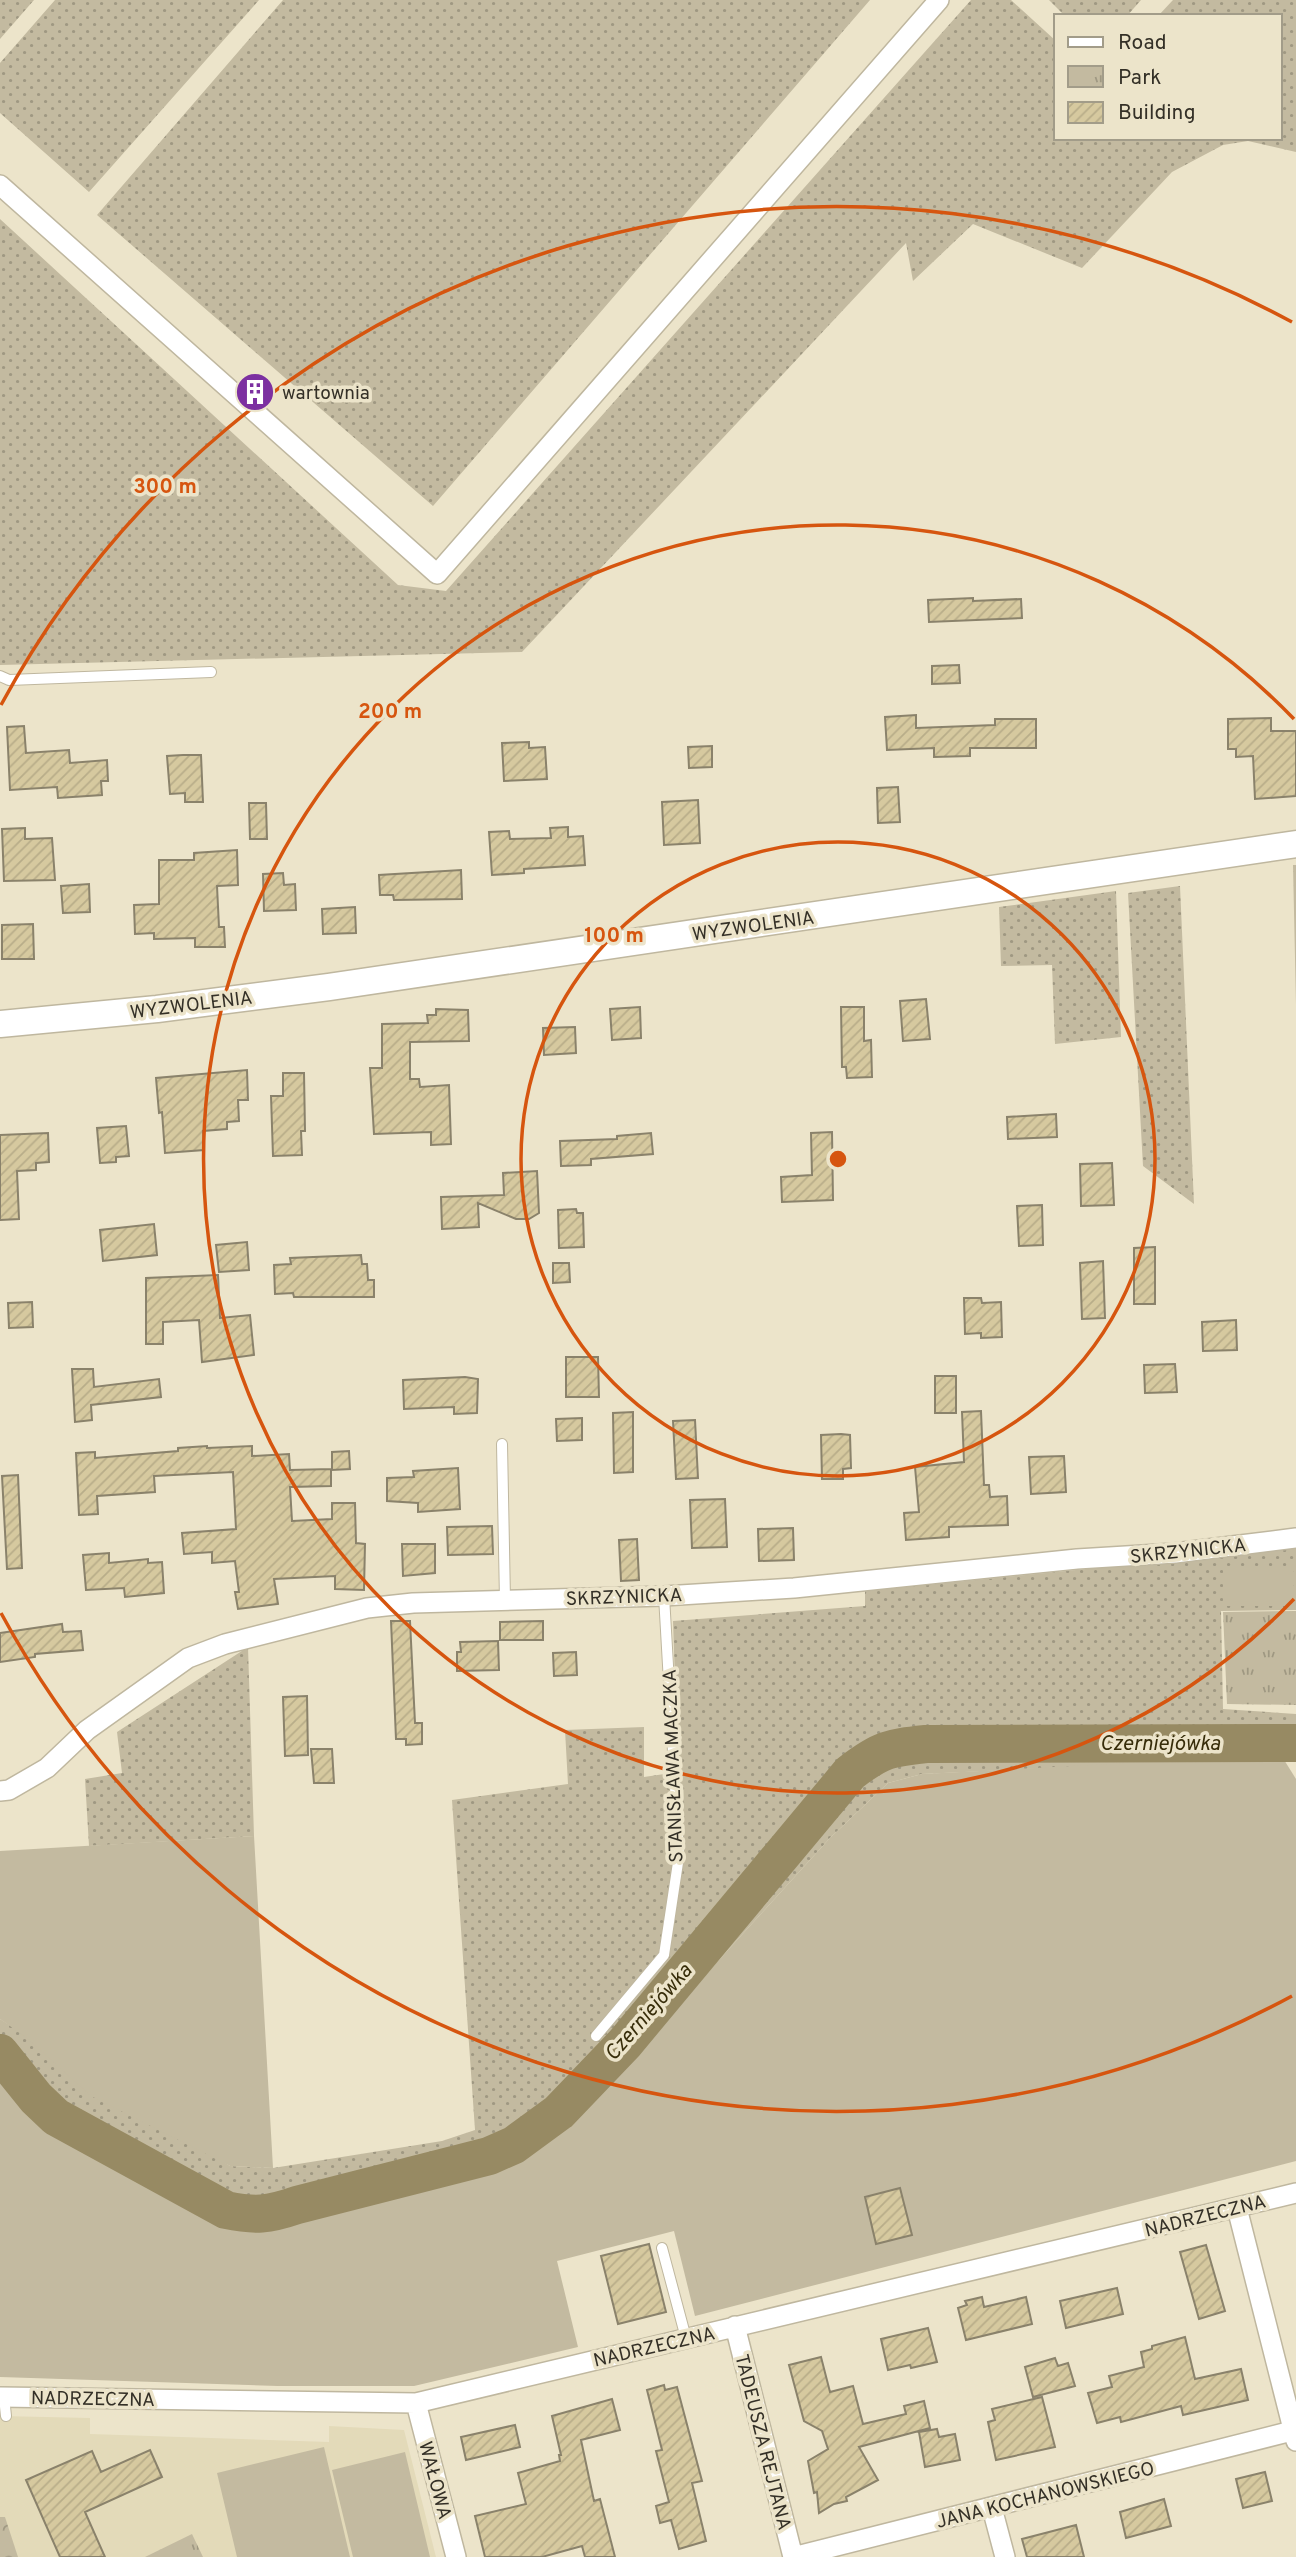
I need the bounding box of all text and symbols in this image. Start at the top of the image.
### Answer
legend [1054,14,1282,140]
text: Road [1118,30,1167,57]
text: Park [1118,65,1161,92]
text: Building [1118,100,1196,127]
building icon: wartownia [234,371,276,413]
place label: wartownia [282,382,370,406]
text: 300 m [133,474,197,501]
text: 200 m [358,699,422,726]
street label: WYZWOLENIA [691,907,816,947]
text: 100 m [584,923,644,950]
street label: WYZWOLENIA [129,987,254,1025]
centre of rings [826,1147,850,1171]
street label: SKRZYNICKA [1129,1534,1248,1570]
street label: SKRZYNICKA [565,1584,683,1612]
street label: STANISŁAWA MACZKA [659,1669,689,1863]
water label: Czerniejówka [1100,1731,1220,1758]
water label: Czerniejówka [599,1958,699,2067]
street label: NADRZECZNA [1142,2190,1269,2244]
street label: NADRZECZNA [591,2322,718,2374]
street label: TADEUSZA REJTANA [729,2352,796,2533]
street label: NADRZECZNA [31,2387,155,2413]
street label: WAŁOWA [412,2439,456,2522]
street label: JANA KOCHANOWSKIEGO [934,2457,1157,2535]

